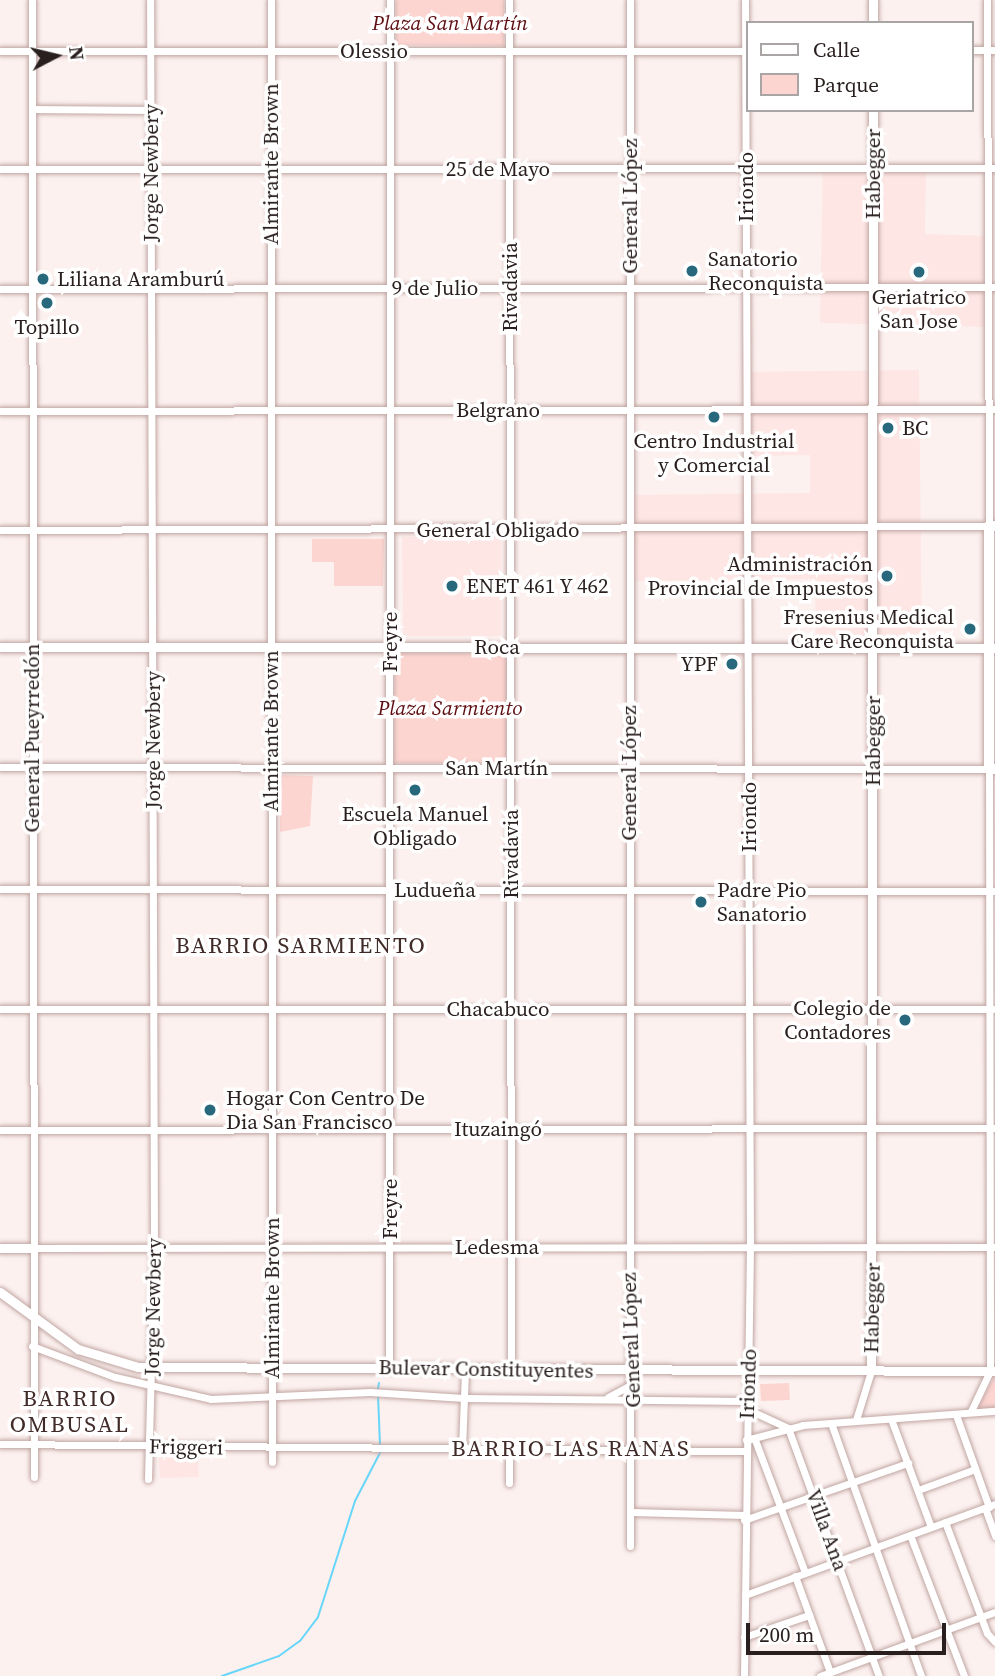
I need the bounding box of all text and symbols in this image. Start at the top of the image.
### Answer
park label: Plaza San Martín [372,10,528,36]
north arrow [21,21,91,91]
legend [746,21,974,112]
text: Calle [813,35,860,64]
street label: Olessio [340,38,408,64]
text: N [63,45,91,62]
text: Parque [813,70,879,99]
street label: Almirante Brown [258,83,284,245]
street label: Jorge Newbery [138,104,164,242]
street label: Habegger [860,129,886,219]
street label: General López [617,138,643,274]
street label: Iriondo [733,152,759,222]
street label: 25 de Mayo [446,156,550,182]
street label: Rivadavia [497,242,523,332]
place label: Sanatorio Reconquista [708,246,823,296]
marker: Sanatorio Reconquista [682,261,702,281]
marker: Geriatrico San Jose [909,262,929,282]
place label: Liliana Aramburú [57,266,225,292]
marker: Liliana Aramburú [35,271,51,287]
street label: 9 de Julio [392,275,478,301]
place label: Geriatrico San Jose [872,284,966,334]
marker: Topillo [39,295,55,311]
place label: Topillo [14,314,80,340]
street label: Belgrano [456,397,540,423]
marker: Centro Industrial y Comercial [706,409,722,425]
place label: BC [902,415,928,441]
marker: BC [880,420,896,436]
place label: Centro Industrial y Comercial [634,428,794,478]
street label: General Obligado [417,517,579,543]
place label: Administración Provincial de Impuestos [647,551,873,601]
marker: Administración Provincial de Impuestos [879,568,895,584]
place label: ENET 461 Y 462 [466,573,610,599]
marker: ENET 461 Y 462 [444,578,460,594]
place label: Fresenius Medical Care Reconquista [783,604,954,654]
street label: Freyre [377,611,403,673]
marker: Fresenius Medical Care Reconquista [960,619,980,639]
street label: Roca [474,634,520,660]
street label: General Pueyrredón [19,643,45,833]
street label: Almirante Brown [258,650,284,812]
place label: YPF [680,651,718,677]
marker: YPF [724,656,740,672]
street label: Jorge Newbery [140,671,166,809]
park label: Plaza Sarmiento [378,695,522,721]
street label: Habegger [860,696,886,786]
street label: General López [616,705,642,841]
street label: San Martín [445,755,549,781]
marker: Escuela Manuel Obligado [407,782,423,798]
street label: Iriondo [736,782,762,852]
place label: Escuela Manuel Obligado [342,801,488,851]
street label: Rivadavia [498,809,524,899]
street label: Ludueña [394,877,476,903]
place label: Padre Pio Sanatorio [717,877,807,927]
marker: Padre Pio Sanatorio [691,892,711,912]
district label: BARRIO SARMIENTO [177,931,425,959]
place label: Colegio de Contadores [784,995,891,1045]
street label: Chacabuco [446,996,550,1022]
marker: Colegio de Contadores [897,1012,913,1028]
place label: Hogar Con Centro De Dia San Francisco [226,1085,425,1135]
marker: Hogar Con Centro De Dia San Francisco [200,1100,220,1120]
street label: Ituzaingó [454,1116,542,1142]
street label: Freyre [377,1178,403,1240]
street label: Almirante Brown [259,1217,285,1379]
street label: Ledesma [455,1234,539,1260]
street label: Jorge Newbery [139,1238,167,1376]
street label: Habegger [859,1263,885,1353]
street label: General López [616,1272,646,1408]
street label: Iriondo [734,1348,762,1420]
street label: Bulevar Constituyentes [378,1355,594,1383]
district label: BARRIO OMBUSAL [11,1384,129,1438]
street label: Friggeri [149,1434,223,1460]
district label: BARRIO LAS RANAS [453,1434,689,1462]
street label: Villa Ana [801,1486,853,1574]
scale bar [750,1610,950,1654]
text: 200 m [759,1620,814,1649]

